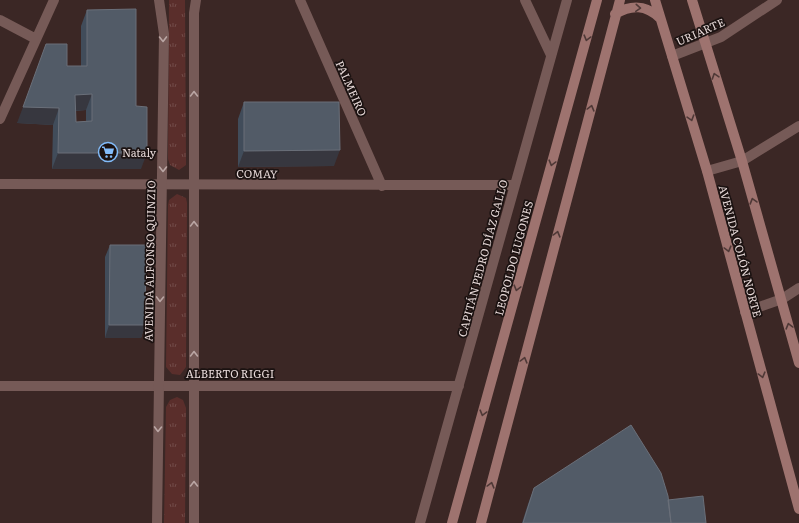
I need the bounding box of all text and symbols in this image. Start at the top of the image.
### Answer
one-way arrow [635,3,642,12]
street label: URIARTE [673,13,727,49]
one-way arrow [583,34,591,41]
one-way arrow [159,36,168,42]
street label: PALMEIRO [333,58,371,118]
one-way arrow [711,73,720,80]
one-way arrow [190,91,198,97]
one-way arrow [586,105,594,112]
one-way arrow [686,114,695,121]
supermarket icon: Nataly [97,141,119,163]
place label: Nataly [122,144,157,160]
one-way arrow [548,159,557,166]
street label: COMAY [236,165,278,181]
one-way arrow [159,166,167,172]
street label: CAPITÁN PEDRO DÍAZ GALLO [453,178,511,338]
street label: AVENIDA ALFONSO QUINZIO [140,180,158,342]
street label: AVENIDA COLÓN NORTE [716,183,766,319]
one-way arrow [749,197,758,204]
street label: LEOPOLDO LUGONES [490,199,536,317]
one-way arrow [190,221,198,227]
one-way arrow [553,231,561,237]
one-way arrow [723,245,732,252]
one-way arrow [513,284,522,291]
one-way arrow [156,296,164,302]
one-way arrow [785,322,794,329]
one-way arrow [190,351,198,357]
one-way arrow [519,356,528,363]
street label: ALBERTO RIGGI [186,365,274,381]
one-way arrow [758,371,766,378]
one-way arrow [479,410,488,417]
one-way arrow [154,426,162,432]
one-way arrow [190,481,198,487]
one-way arrow [486,482,495,489]

